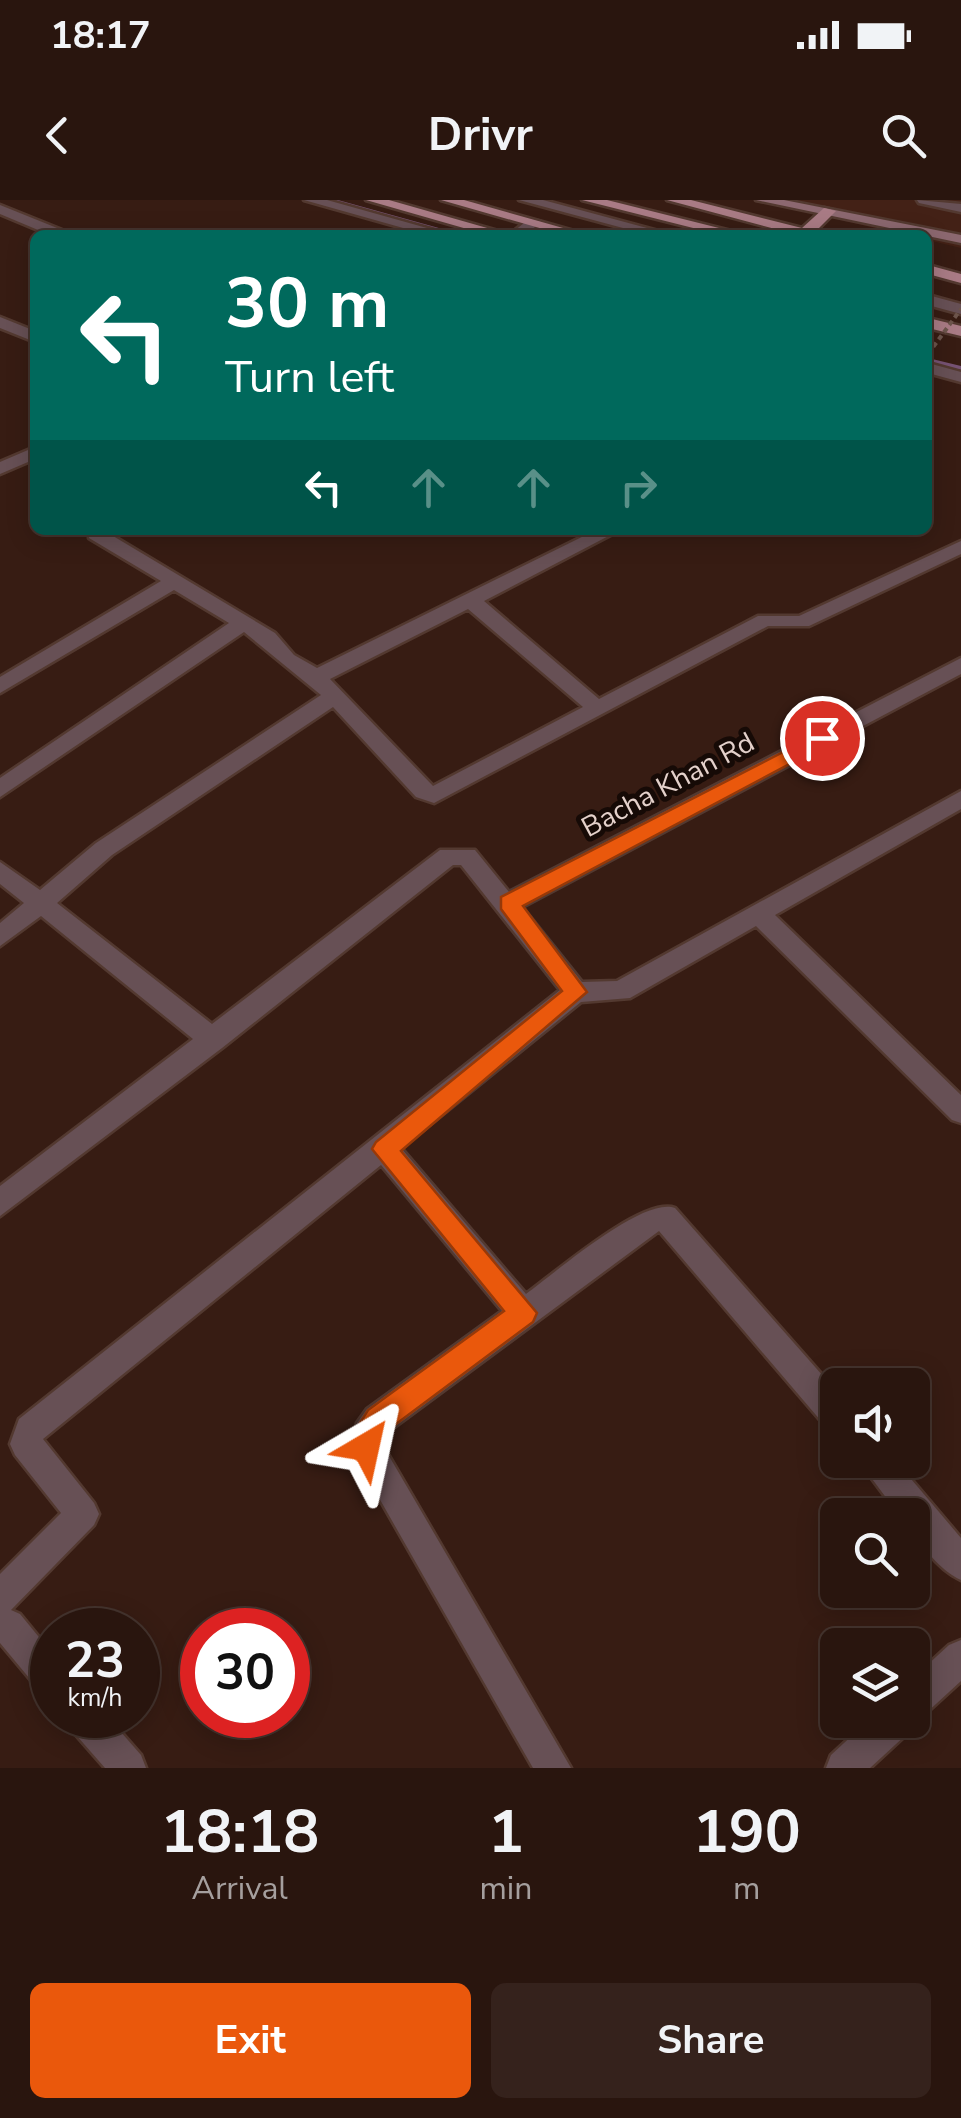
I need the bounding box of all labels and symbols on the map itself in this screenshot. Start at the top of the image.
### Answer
pin [780,696,865,781]
street label: Bacha Khan Rd [575,723,761,847]
position arrow [314,1395,418,1499]
speed limit sign: 30 [180,1608,310,1738]

